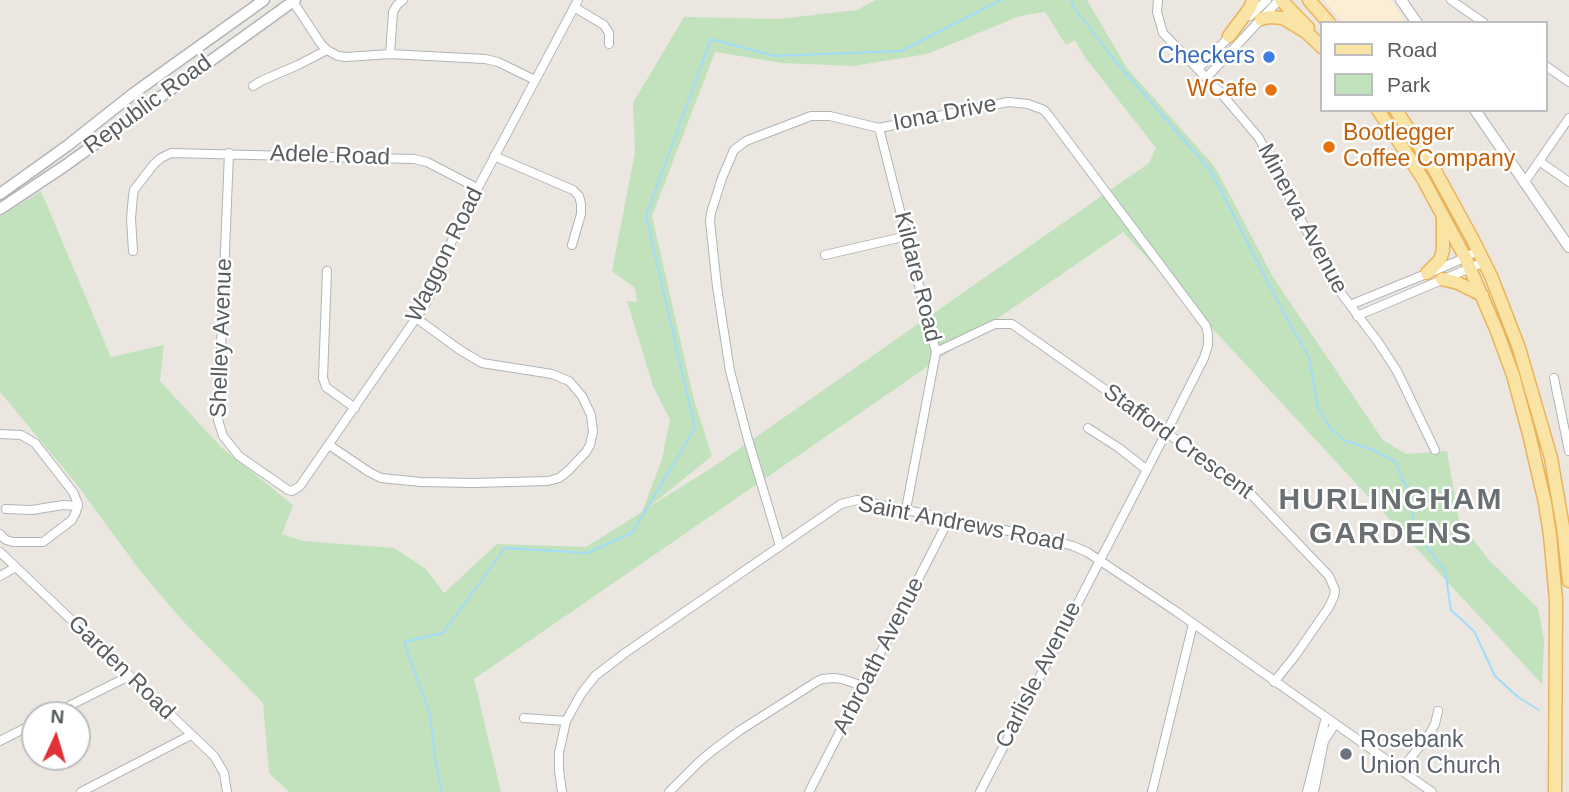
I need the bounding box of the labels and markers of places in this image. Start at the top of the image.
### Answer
place label: Checkers [1158,43,1255,71]
marker: Checkers [1261,49,1277,65]
place label: WCafe [1187,76,1257,104]
marker: WCafe [1263,82,1279,98]
place label: Bootlegger Coffee Company [1343,120,1515,174]
marker: Bootlegger Coffee Company [1321,139,1337,155]
place label: Rosebank Union Church [1360,727,1501,781]
marker: Rosebank Union Church [1338,746,1354,762]

